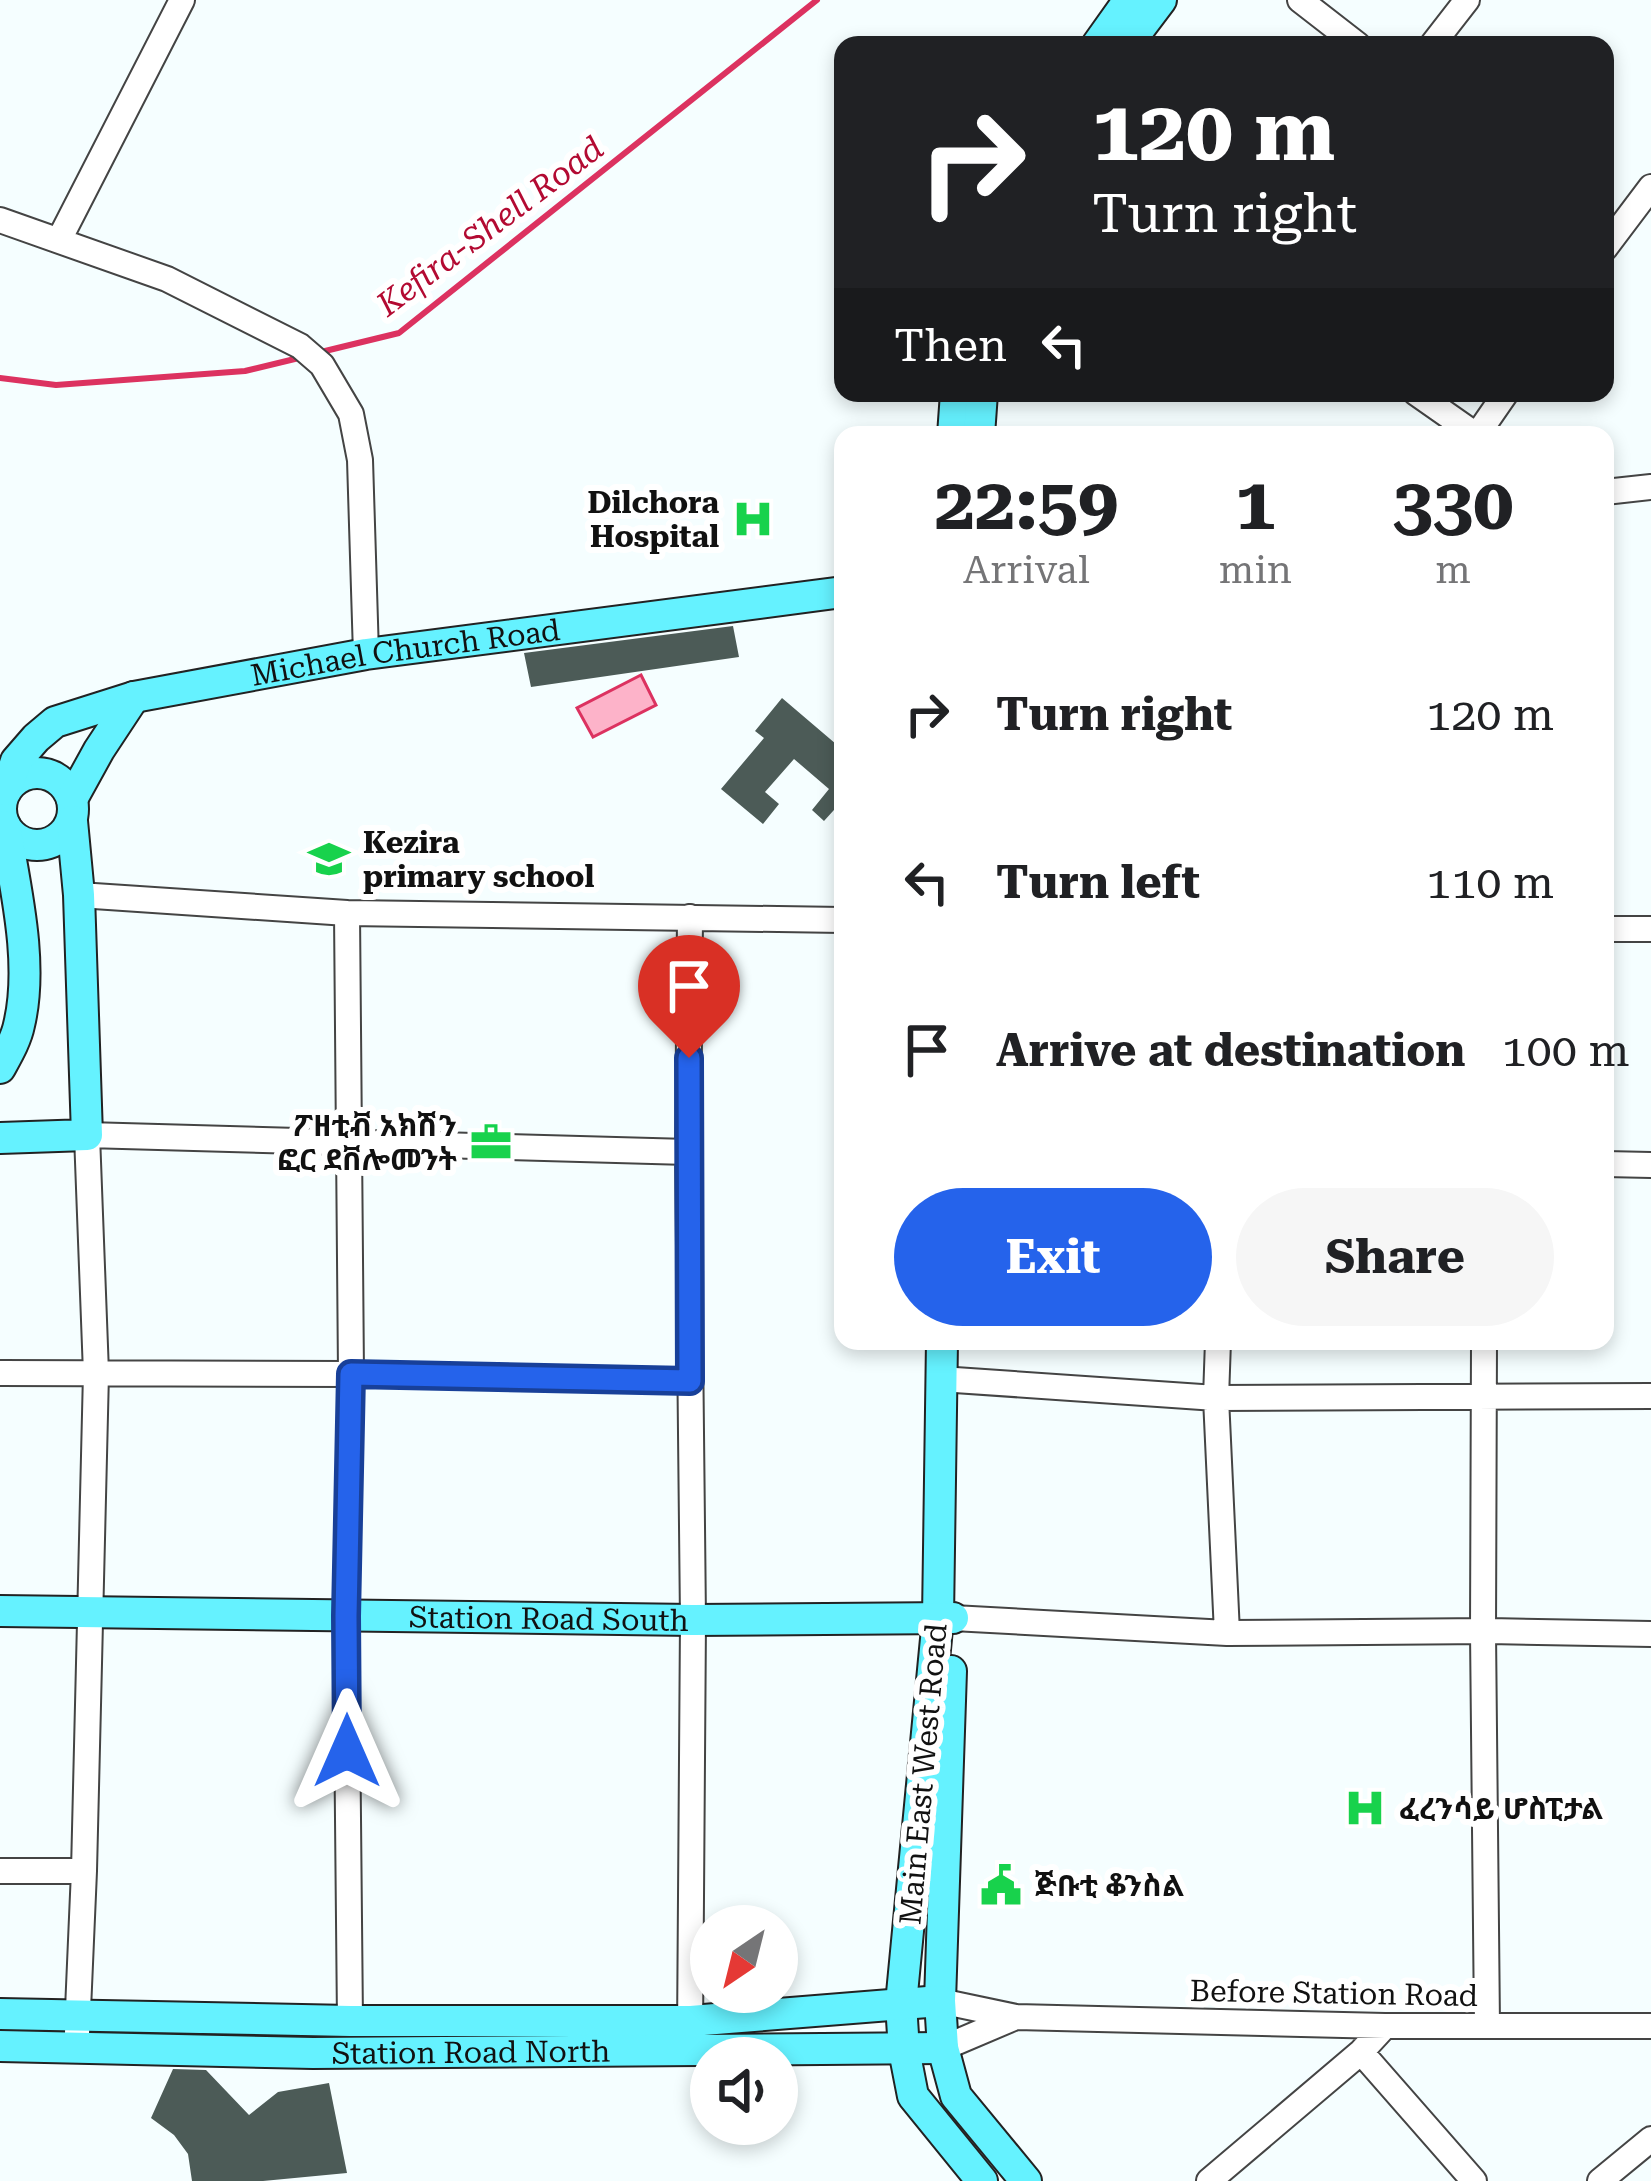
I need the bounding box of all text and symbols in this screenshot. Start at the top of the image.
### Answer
text: 120 m [1092,82,1335,180]
icon: right [894,84,1050,240]
water label: Kefira-Shell Road [368,128,611,324]
text: Turn right [1092,182,1357,245]
icon: left [1031,312,1097,378]
text: Then [894,319,1007,372]
text: 22:59 [935,462,1118,547]
text: 1 [1235,462,1276,547]
text: 330 [1393,462,1513,547]
place label: Dilchora Hospital [588,485,719,554]
hospital icon: Dilchora Hospital [730,496,776,542]
text: Arrival [963,547,1090,593]
text: min [1219,547,1292,593]
text: m [1435,547,1471,593]
street label: Michael Church Road [248,611,562,693]
icon: right [894,681,960,747]
text: Turn right [996,688,1232,741]
text: 120 m [1426,688,1554,741]
place label: Kezira primary school [363,825,594,894]
school or university icon: Kezira primary school [306,836,352,882]
icon: left [894,849,960,915]
text: Turn left [996,856,1200,909]
text: 110 m [1426,856,1554,909]
pin [638,935,740,1058]
icon: arrive [656,953,722,1019]
icon: arrive [894,1017,960,1083]
text: Arrive at destination [996,1024,1465,1077]
text: 100 m [1501,1024,1629,1077]
place label: ፖዘቲቭ አክሽን ፎር ደቨሎመንት [277,1108,458,1177]
office icon: ፖዘቲቭ አክሽን ፎር ደቨሎመንት [468,1119,514,1165]
button: Exit [894,1188,1212,1326]
button: Share [1236,1188,1554,1326]
street label: Station Road South [409,1599,689,1637]
street label: Main East West Road [892,1622,954,1926]
position arrow [284,1688,410,1814]
hospital icon: ፈረንሳይ ሆስፒታል [1342,1785,1388,1831]
place label: ፈረንሳይ ሆስፒታል [1399,1791,1603,1826]
public building icon: ጅቡቲ ቆንስል [978,1862,1024,1908]
place label: ጅቡቲ ቆንስል [1035,1868,1184,1903]
north arrow [690,1905,798,2013]
map controls [690,1905,798,2145]
street label: Before Station Road [1190,1973,1478,2013]
street label: Station Road North [332,2033,610,2070]
button: sound [690,2037,798,2145]

